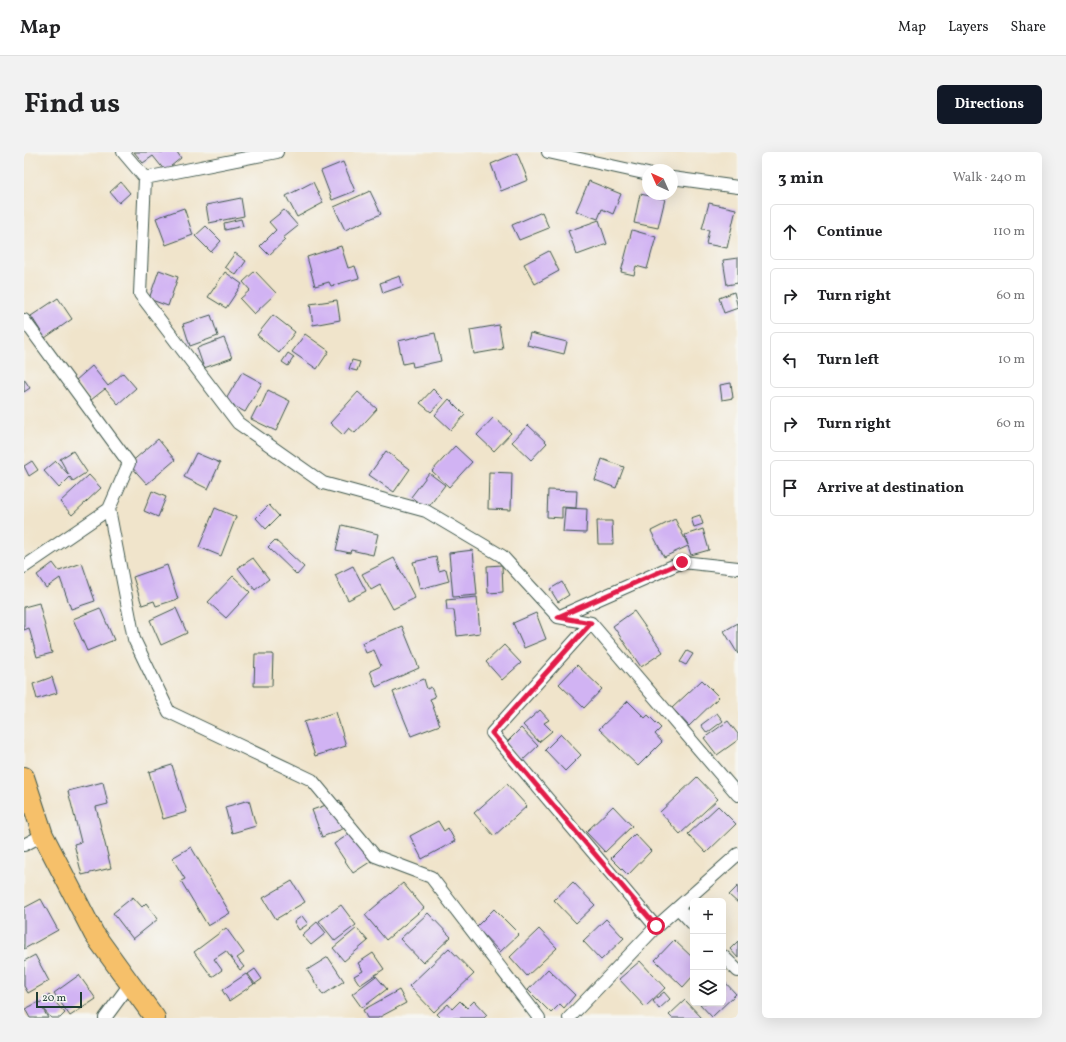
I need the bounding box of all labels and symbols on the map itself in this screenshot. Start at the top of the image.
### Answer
north arrow [642,164,678,200]
route end [673,553,691,571]
route start [647,917,665,935]
scale bar [36,990,82,1009]

